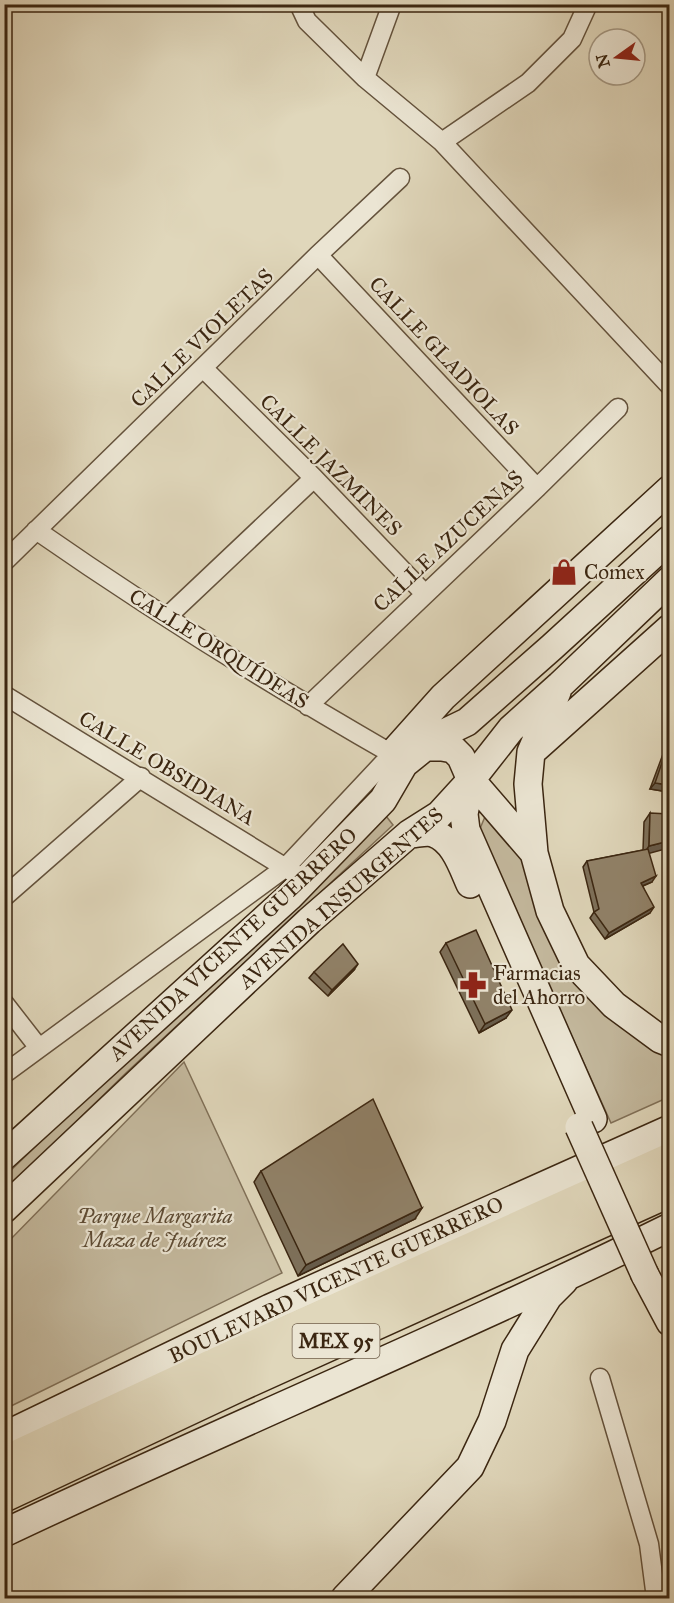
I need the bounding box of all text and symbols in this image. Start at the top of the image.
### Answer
north arrow [587,27,647,87]
text: N [592,51,614,70]
street label: CALLE VIOLETAS [125,263,279,413]
street label: CALLE GLADIOLAS [364,271,524,441]
street label: CALLE JAZMINES [255,389,407,541]
street label: CALLE AZUCENAS [368,465,528,617]
shop icon: Comex [549,557,579,587]
place label: Comex [584,559,645,585]
street label: CALLE ORQUÍDEAS [124,582,314,715]
street label: CALLE OBSIDIANA [74,705,260,831]
street label: AVENIDA INSURGENTES [232,802,449,995]
street label: AVENIDA VICENTE GUERRERO [103,822,363,1067]
place label: Farmacias del Ahorro [493,960,586,1010]
pharmacy icon: Farmacias del Ahorro [458,970,488,1000]
street label: BOULEVARD VICENTE GUERRERO [165,1191,507,1369]
park label: Parque Margarita Maza de Juárez [77,1203,233,1253]
road number: MEX 95 [292,1324,380,1358]

